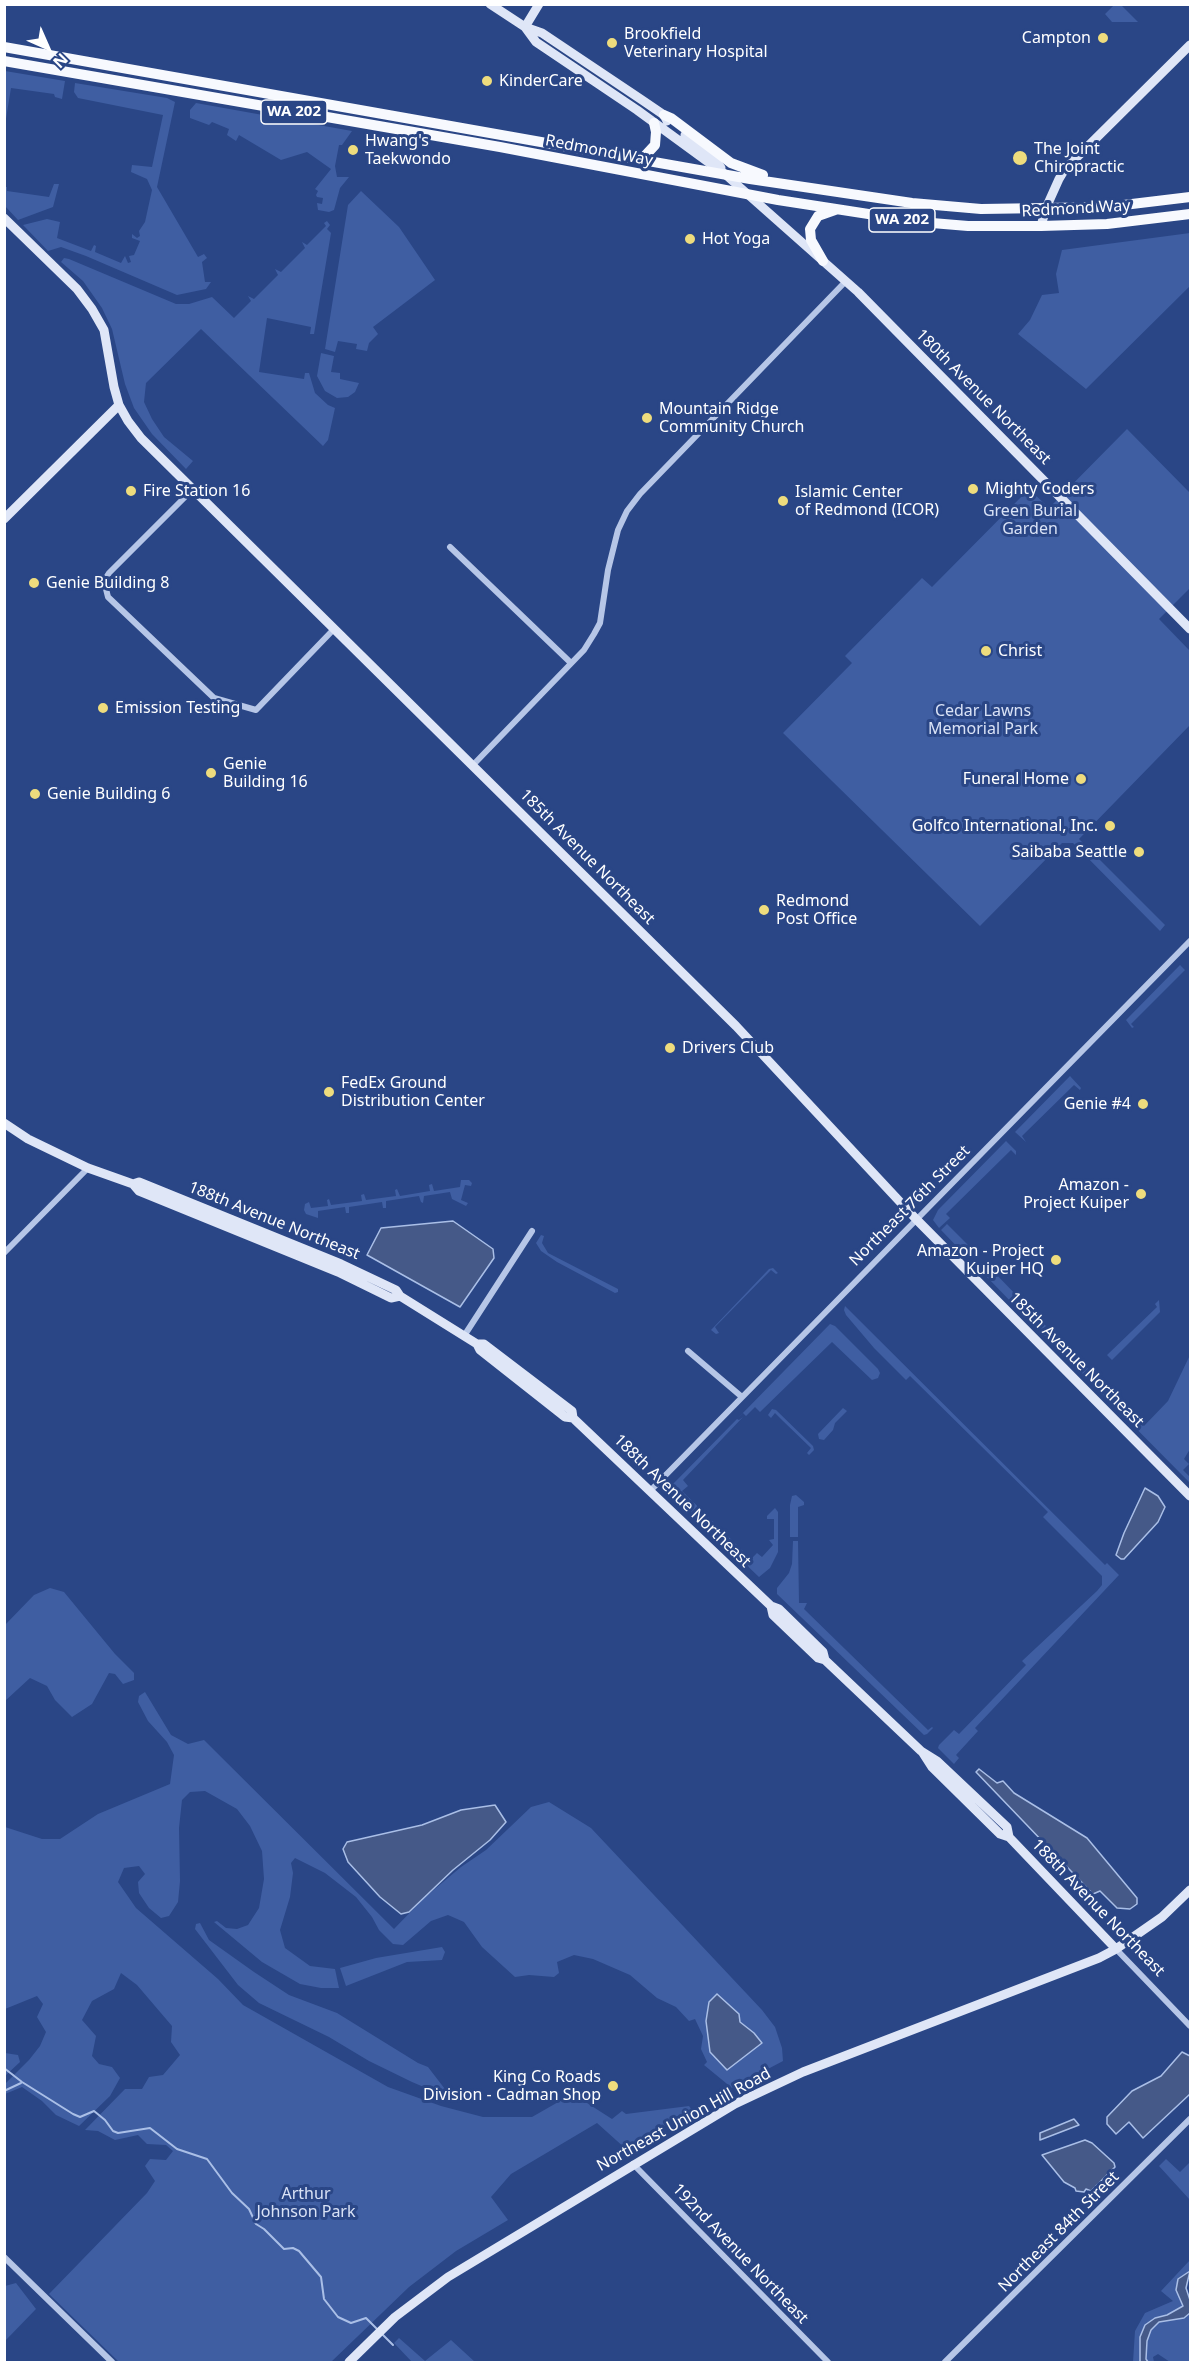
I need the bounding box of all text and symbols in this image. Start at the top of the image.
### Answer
north arrow [18,18,78,78]
place label: Brookfield Veterinary Hospital [624,24,768,62]
place label: Campton [1022,28,1091,48]
marker: Campton [1096,31,1110,45]
marker: Brookfield Veterinary Hospital [605,36,619,50]
text: N [48,48,73,73]
place label: KinderCare [499,71,583,91]
marker: KinderCare [480,74,494,88]
road number: WA 202 [261,100,327,124]
place label: Hwang's Taekwondo [365,131,451,169]
street label: Redmond Way [544,131,654,171]
place label: The Joint Chiropractic [1034,139,1124,177]
marker: Hwang's Taekwondo [346,143,360,157]
marker: The Joint Chiropractic [1011,149,1029,167]
street label: Redmond Way [1021,197,1131,221]
road number: WA 202 [869,208,935,232]
place label: Hot Yoga [702,229,770,249]
marker: Hot Yoga [683,232,697,246]
street label: 180th Avenue Northeast [911,325,1055,469]
place label: Mountain Ridge Community Church [659,399,804,437]
marker: Mountain Ridge Community Church [640,411,654,425]
place label: Mighty Coders [985,479,1094,499]
place label: Fire Station 16 [143,481,250,501]
place label: Islamic Center of Redmond (ICOR) [795,482,939,520]
marker: Mighty Coders [966,482,980,496]
marker: Fire Station 16 [124,484,138,498]
marker: Islamic Center of Redmond (ICOR) [776,494,790,508]
park label: Green Burial Garden [983,501,1077,539]
place label: Genie Building 8 [46,573,169,593]
marker: Genie Building 8 [27,576,41,590]
place label: Christ [998,641,1042,661]
marker: Christ [979,644,993,658]
place label: Emission Testing [115,698,240,718]
marker: Emission Testing [96,701,110,715]
park label: Cedar Lawns Memorial Park [928,701,1038,739]
place label: Genie Building 16 [223,754,308,792]
marker: Genie Building 16 [204,766,218,780]
place label: Funeral Home [963,769,1069,789]
marker: Funeral Home [1074,772,1088,786]
place label: Genie Building 6 [47,784,170,804]
street label: 185th Avenue Northeast [515,785,659,929]
marker: Genie Building 6 [28,787,42,801]
place label: Golfco International, Inc. [912,816,1098,836]
marker: Golfco International, Inc. [1103,819,1117,833]
place label: Saibaba Seattle [1012,842,1127,862]
marker: Saibaba Seattle [1132,845,1146,859]
place label: Redmond Post Office [776,891,857,929]
marker: Redmond Post Office [757,903,771,917]
place label: Drivers Club [682,1038,774,1058]
marker: Drivers Club [663,1041,677,1055]
place label: FedEx Ground Distribution Center [341,1073,485,1111]
marker: FedEx Ground Distribution Center [322,1085,336,1099]
place label: Genie #4 [1064,1094,1131,1114]
marker: Genie #4 [1136,1097,1150,1111]
street label: Northeast 76th Street [846,1142,974,1270]
place label: Amazon - Project Kuiper [1023,1175,1129,1213]
street label: 188th Avenue Northeast [185,1178,363,1264]
marker: Amazon - Project Kuiper [1134,1187,1148,1201]
place label: Amazon - Project Kuiper HQ [917,1241,1044,1279]
marker: Amazon - Project Kuiper HQ [1049,1253,1063,1267]
street label: 185th Avenue Northeast [1004,1288,1148,1432]
street label: 188th Avenue Northeast [609,1430,755,1572]
street label: 188th Avenue Northeast [1027,1835,1169,1981]
street label: Northeast Union Hill Road [594,2064,774,2176]
place label: King Co Roads Division - Cadman Shop [423,2067,601,2105]
marker: King Co Roads Division - Cadman Shop [606,2079,620,2093]
street label: Northeast 84th Street [995,2168,1123,2296]
street label: 192nd Avenue Northeast [668,2180,812,2328]
park label: Arthur Johnson Park [256,2184,356,2222]

